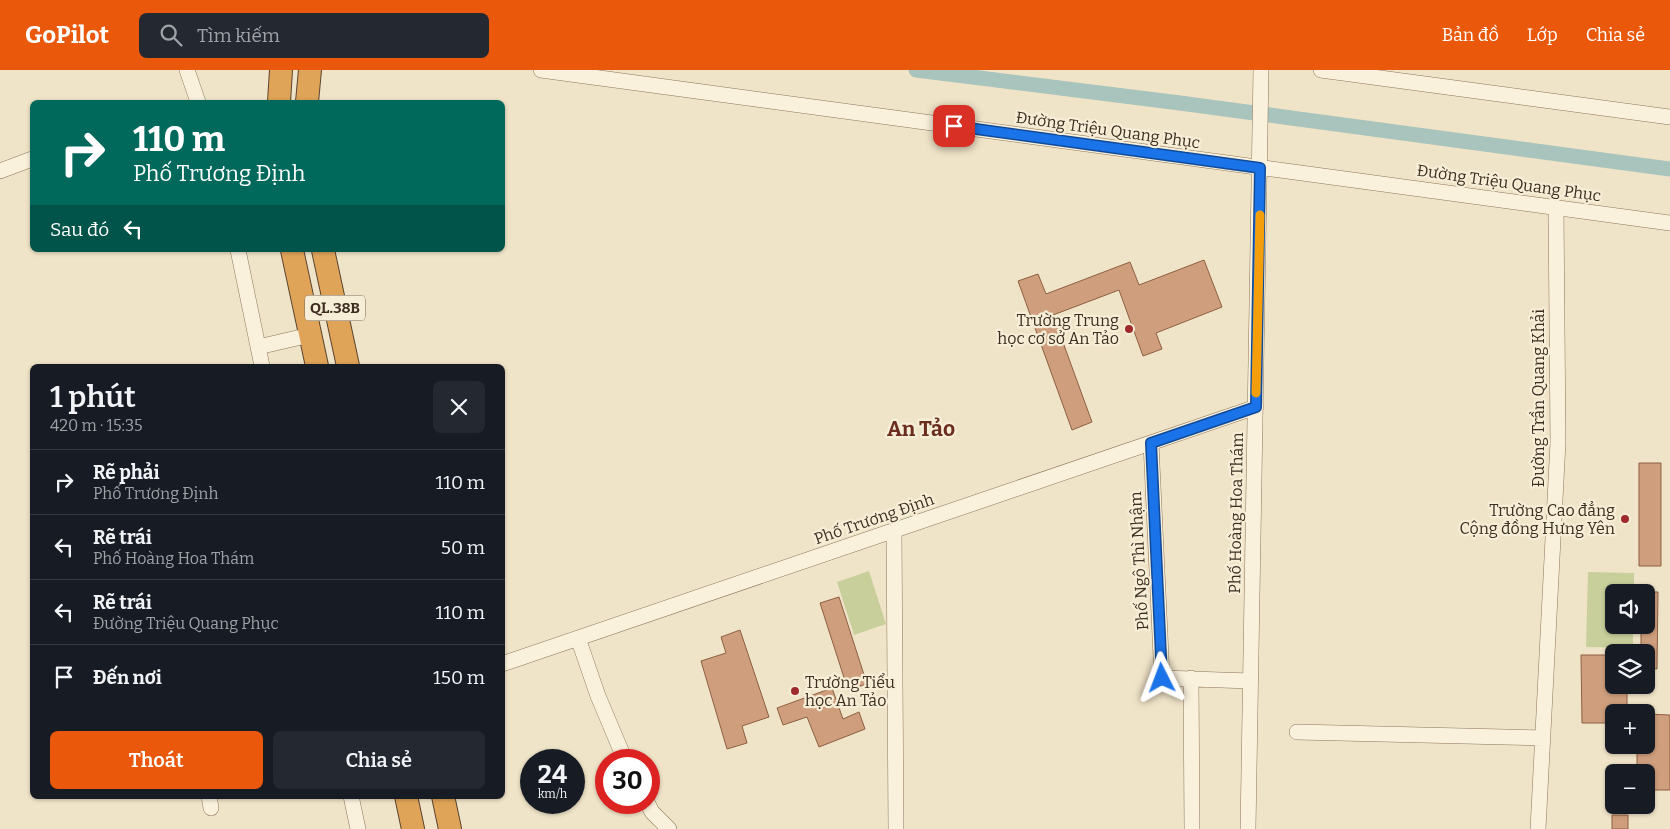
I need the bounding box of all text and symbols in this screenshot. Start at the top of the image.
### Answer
search box [139,13,489,58]
text: GoPilot [25,21,109,49]
icon: search [157,21,185,49]
text: Tìm kiếm [197,24,280,47]
text: Bản đồ [1442,24,1499,46]
text: Lớp [1527,24,1558,46]
text: Chia sẻ [1586,24,1645,46]
pin [933,105,975,147]
street label: Đường Triệu Quang Phục [1015,108,1201,152]
icon: arrive [940,112,968,140]
text: 110 m [133,118,225,160]
icon: right [50,120,115,185]
text: Phố Trương Định [133,160,305,187]
street label: Đường Triệu Quang Phục [1416,161,1602,205]
icon: left [119,215,147,243]
text: Sau đó [50,218,109,241]
road number: QL.38B [305,296,365,320]
street label: Đường Trần Quang Khải [1528,309,1548,487]
place label: Trường Trung học cơ sở An Tảo [997,311,1119,348]
marker: Trường Trung học cơ sở An Tảo [1123,323,1135,335]
text: 1 phút [50,379,136,415]
button: close [433,381,485,433]
text: 420 m · 15:35 [50,416,143,435]
district label: An Tảo [887,416,955,442]
street label: Phố Hoàng Hoa Thám [1224,432,1247,594]
text: Rẽ phải [93,461,159,484]
icon: right [50,468,78,496]
text: 110 m [435,471,485,494]
text: Phố Trương Định [93,484,218,503]
street label: Phố Trương Định [811,489,936,548]
street label: Phố Ngô Thì Nhậm [1125,491,1152,631]
place label: Trường Cao đẳng Cộng đồng Hưng Yên [1460,501,1615,538]
marker: Trường Cao đẳng Cộng đồng Hưng Yên [1619,513,1631,525]
text: Rẽ trái [93,526,152,549]
icon: left [50,533,78,561]
text: 50 m [441,536,485,559]
text: Phố Hoàng Hoa Thám [93,549,254,568]
map controls [1605,584,1655,814]
button: sound [1605,584,1655,634]
text: Rẽ trái [93,591,152,614]
icon: left [50,598,78,626]
text: 110 m [435,601,485,624]
text: Đường Triệu Quang Phục [93,614,279,633]
button: layers [1605,644,1655,694]
position arrow [1135,651,1187,703]
icon: arrive [50,663,78,691]
text: Đến nơi [93,666,162,689]
text: 150 m [433,666,485,689]
place label: Trường Tiểu học An Tảo [805,673,895,710]
marker: Trường Tiểu học An Tảo [789,685,801,697]
button: + [1605,704,1655,754]
button: Thoát [50,731,263,789]
button: Chia sẻ [273,731,485,789]
speed limit sign: 30 [595,749,660,814]
text: 24 [538,760,567,790]
button: − [1605,764,1655,814]
text: km/h [538,787,567,801]

